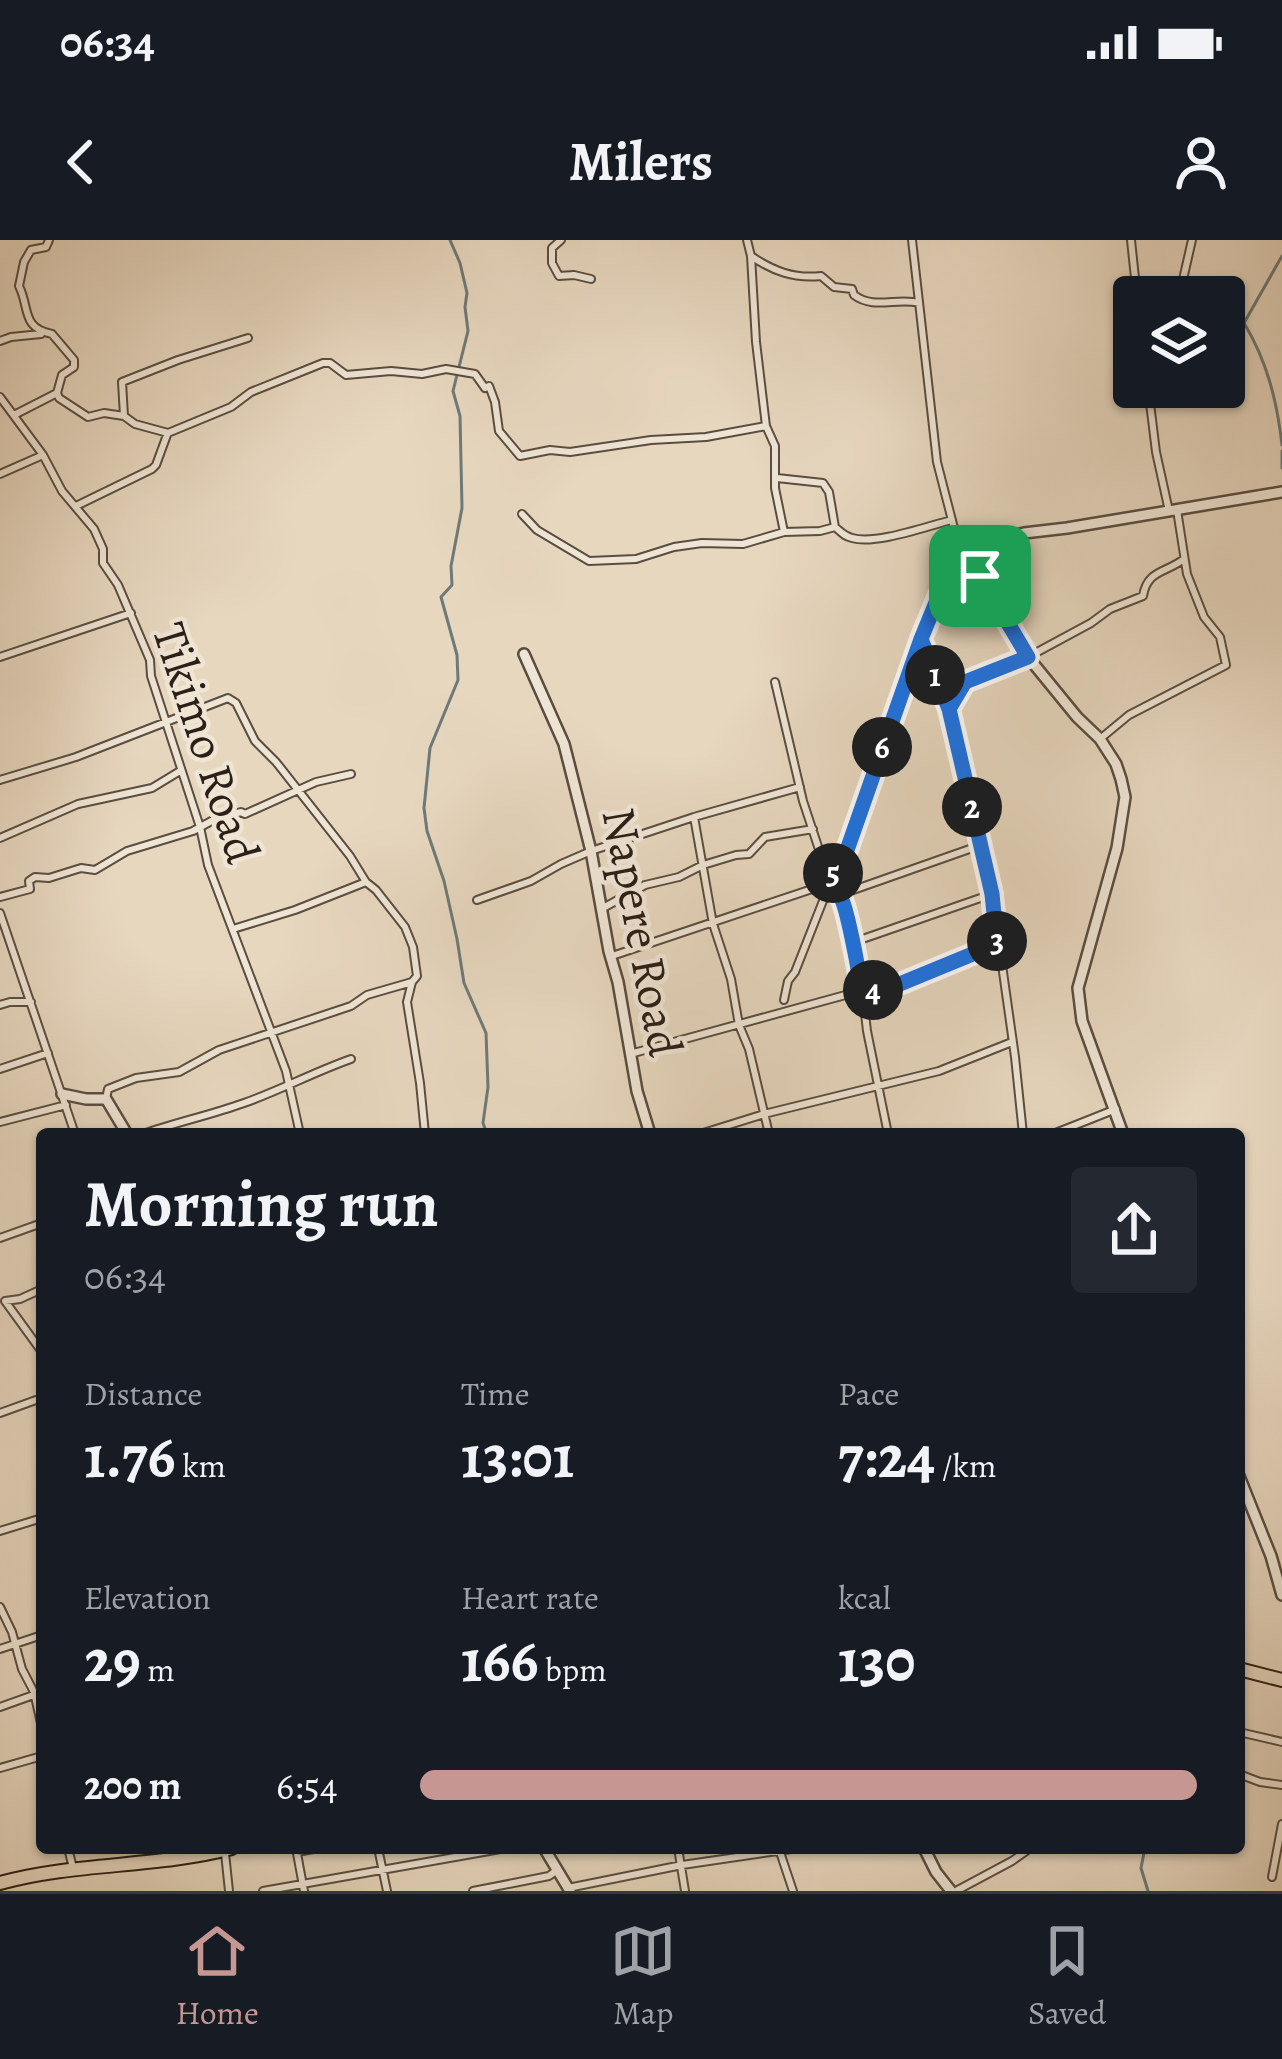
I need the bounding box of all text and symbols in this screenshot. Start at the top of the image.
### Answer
text: 06:34 [60,11,155,73]
text: Milers [569,125,713,199]
icon: back [48,129,114,195]
icon: person [1168,129,1234,195]
map controls [1113,276,1245,408]
button: layers [1113,276,1245,408]
pin [929,525,1031,627]
icon: arrive [947,543,1013,609]
street label: Tikimo Road [136,614,276,872]
pin: 1 [905,645,965,705]
text: 1 [929,652,941,697]
pin: 6 [852,717,912,777]
text: 6 [874,724,890,769]
pin: 2 [942,777,1002,837]
text: 2 [964,784,980,829]
street label: Napere Road [586,802,698,1062]
pin: 5 [803,843,863,903]
text: 5 [826,850,840,895]
pin: 3 [967,911,1027,971]
text: 3 [990,918,1004,963]
pin: 4 [843,960,903,1020]
text: 4 [865,967,881,1012]
text: Morning run [84,1159,439,1249]
button: share [1071,1167,1197,1293]
text: 06:34 [84,1249,166,1302]
text: Distance [84,1371,202,1416]
text: Time [461,1371,530,1416]
text: Pace [838,1371,899,1416]
text: 1.76 [84,1416,176,1498]
text: 13:01 [461,1416,574,1498]
text: 7:24 [838,1416,935,1498]
text: km [176,1443,226,1488]
text: /km [935,1443,996,1488]
text: Elevation [84,1575,211,1620]
text: Heart rate [461,1575,599,1620]
text: kcal [838,1575,891,1620]
text: 29 [84,1620,141,1702]
text: 166 [461,1620,539,1702]
text: 130 [838,1620,915,1702]
text: m [141,1647,175,1692]
text: bpm [539,1647,607,1692]
text: 200 m [84,1759,182,1812]
text: 6:54 [276,1759,338,1812]
tab: Home [176,1918,259,2035]
tab: Map [610,1918,676,2035]
tab: Saved [1028,1918,1106,2035]

